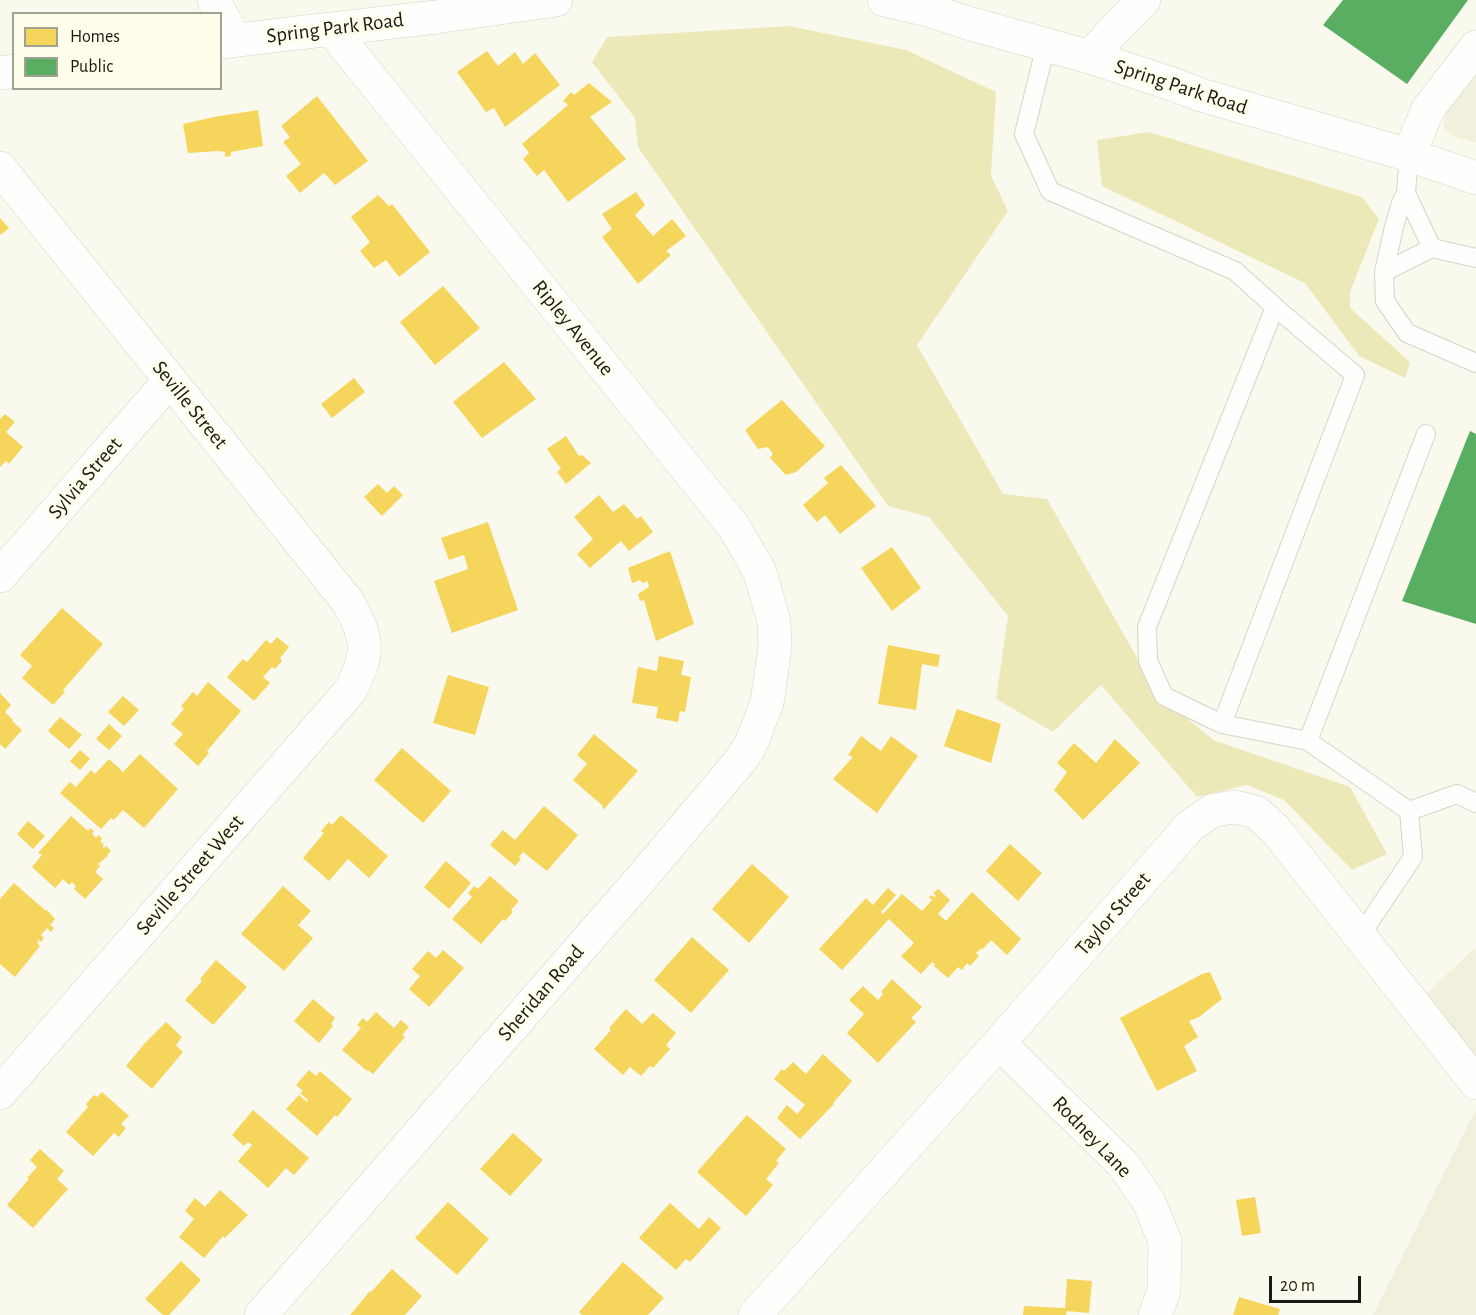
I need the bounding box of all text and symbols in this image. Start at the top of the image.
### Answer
street label: Spring Park Road [265,7,405,49]
legend [12,12,222,90]
text: Homes [70,28,120,46]
street label: Spring Park Road [1111,54,1251,120]
text: Public [70,58,113,76]
street label: Ripley Avenue [527,275,619,381]
street label: Seville Street [147,356,233,454]
street label: Sylvia Street [43,432,127,524]
street label: Seville Street West [131,810,249,940]
street label: Taylor Street [1070,867,1156,961]
street label: Sheridan Road [493,940,589,1046]
street label: Rodney Lane [1047,1091,1137,1183]
scale bar [1272,1264,1364,1302]
text: 20 m [1280,1277,1315,1295]

